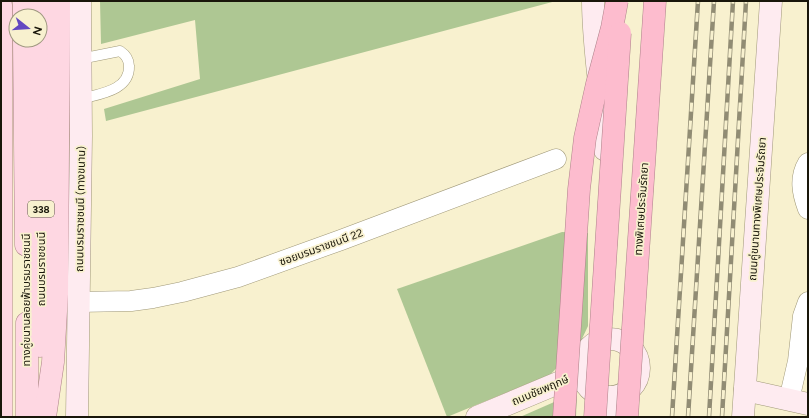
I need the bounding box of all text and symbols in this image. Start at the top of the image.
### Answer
north arrow [8,8,48,48]
text: N [30,25,45,37]
street label: ถนนคู่ขนานทางพิเศษประจิมรัถยา [746,137,769,281]
street label: ถนนบรมราชชนนี (ทางขนาน) [73,146,88,272]
street label: ทางพิเศษประจิมรัถยา [632,162,651,256]
road number: 338 [28,201,54,217]
street label: ซอยบรมราชชนนี 22 [278,226,365,269]
street label: ถนนบรมราชชนนี [35,232,48,306]
street label: ทางคู่ขนานลอยฟ้าบรมราชชนนี [20,233,33,367]
street label: ถนนชัยพฤกษ์ [510,373,571,408]

